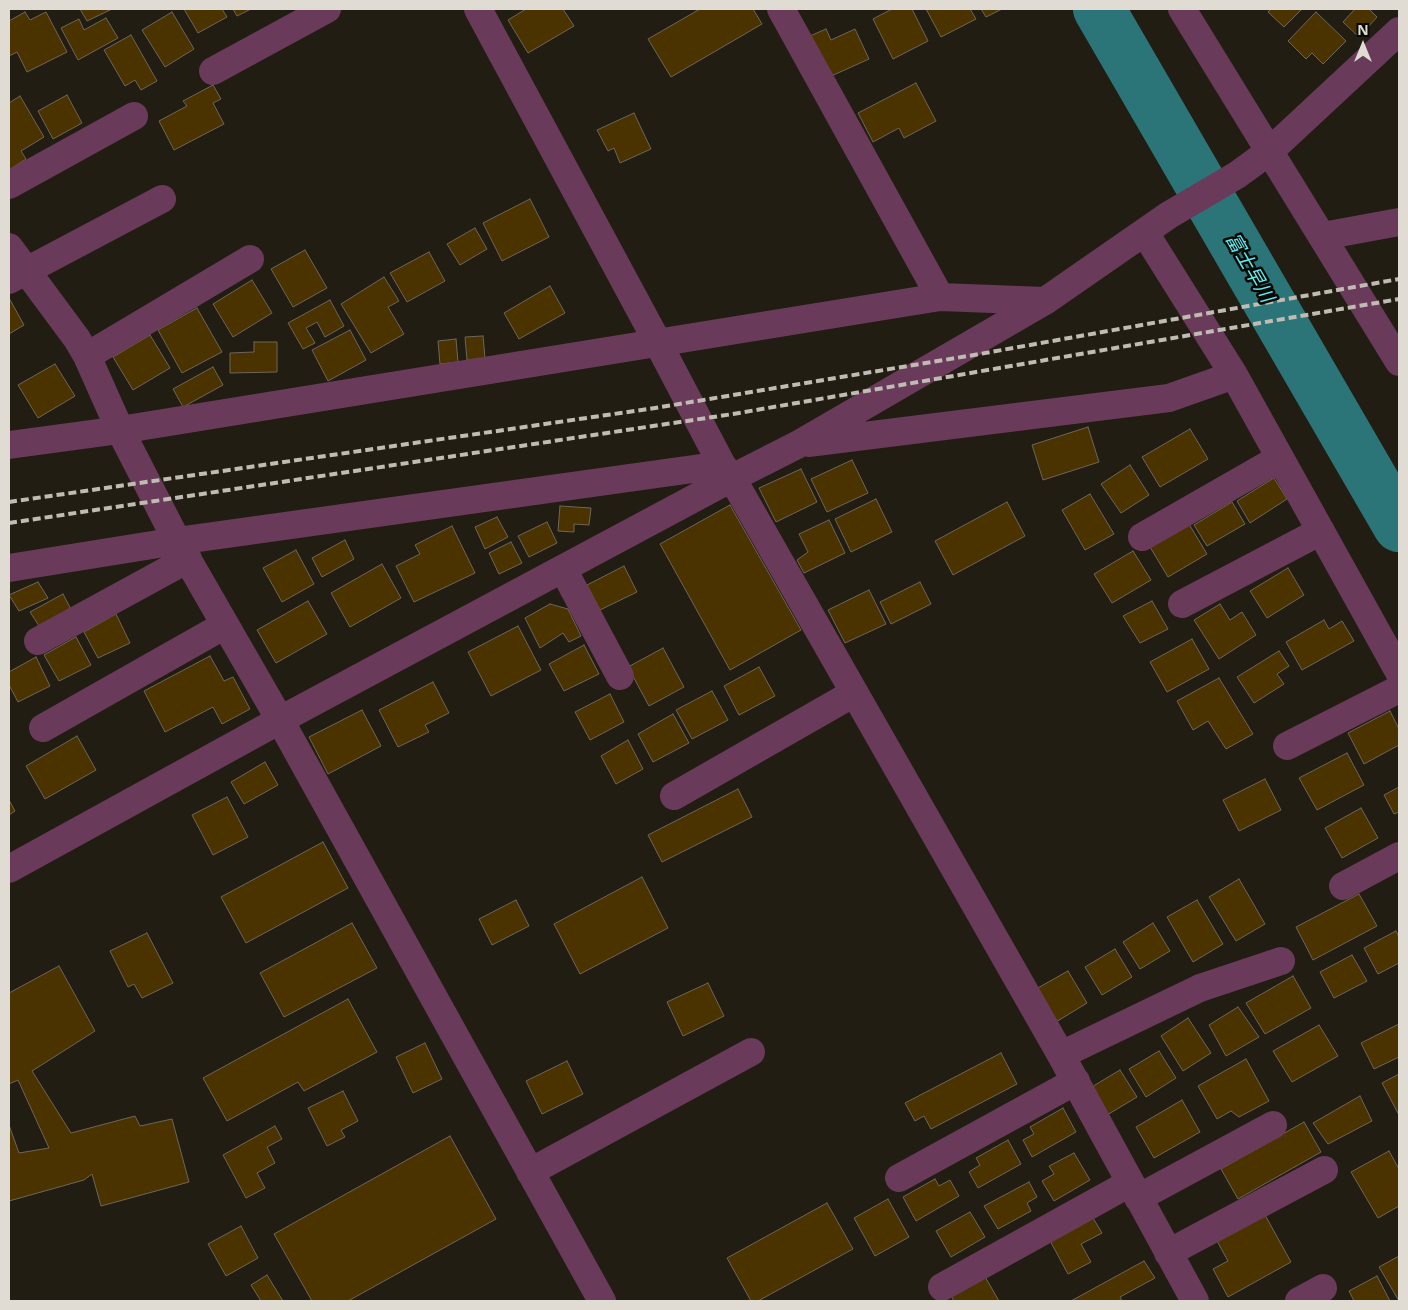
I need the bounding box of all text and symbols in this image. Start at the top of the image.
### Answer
north arrow [1338,20,1388,70]
text: N [1357,20,1369,39]
water label: 富士早川 [1220,229,1278,307]

